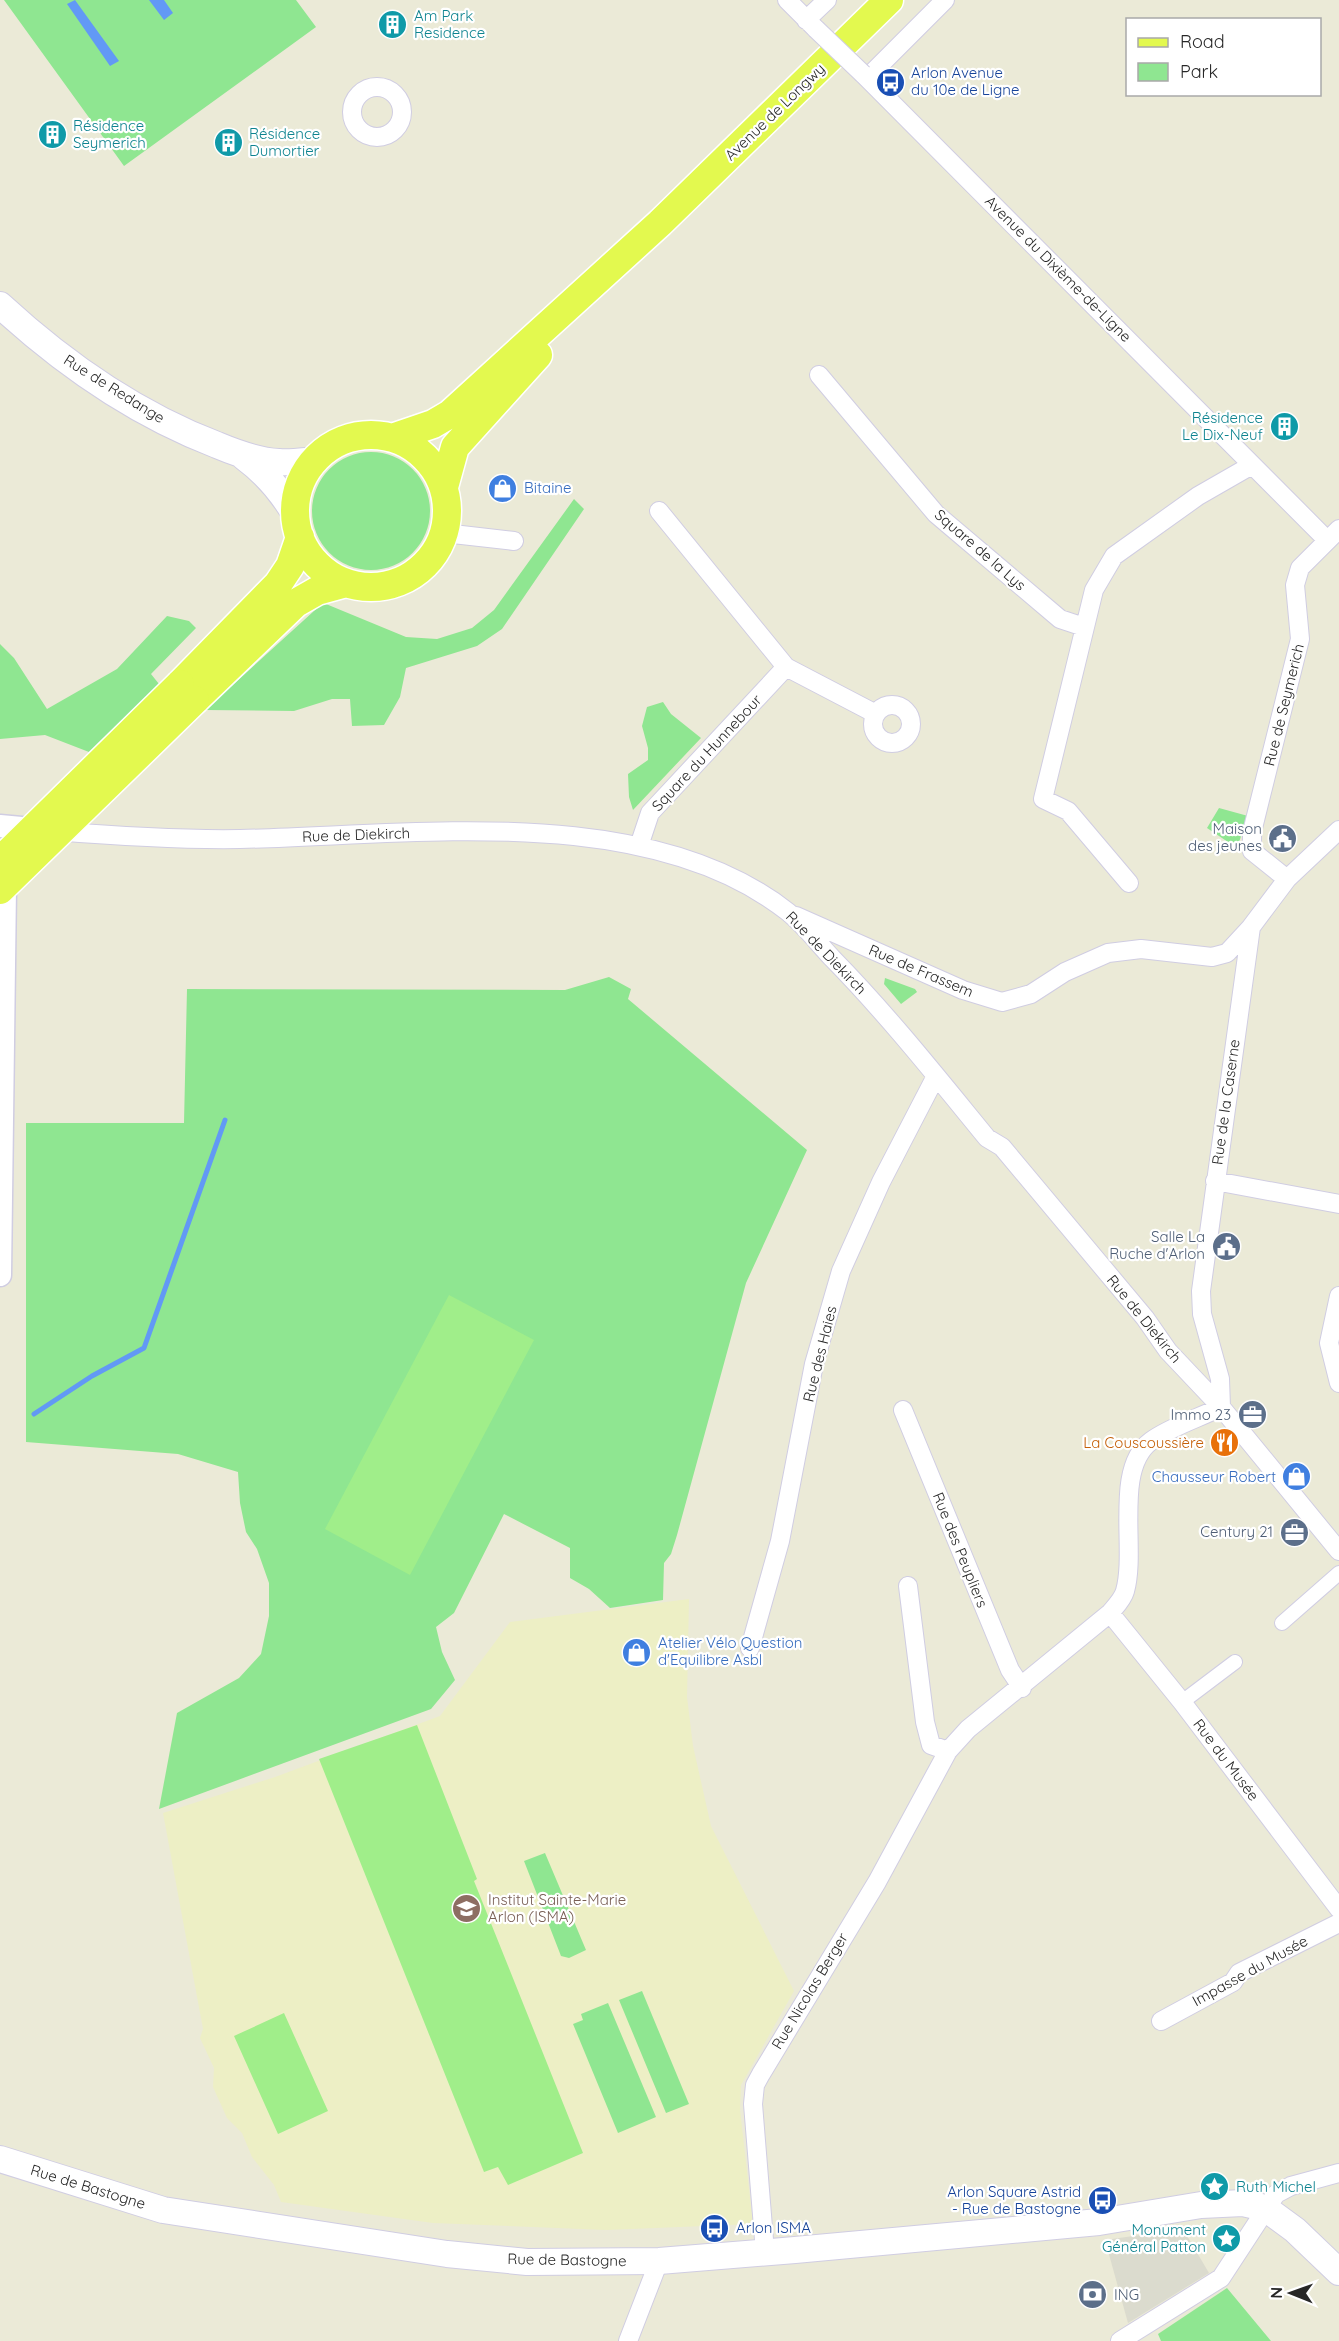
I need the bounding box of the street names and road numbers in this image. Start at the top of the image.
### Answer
street label: Avenue de Longwy [721,59,829,164]
street label: Avenue du Dixième-de-Ligne [981,191,1136,346]
street label: Rue de Redange [60,350,168,427]
street label: Square de la Lys [931,505,1030,594]
street label: Rue de Seymerich [1259,642,1308,768]
street label: Square du Hunnebour [648,690,766,815]
street label: Rue de Diekirch [302,823,410,846]
street label: Rue de Diekirch [782,907,871,998]
street label: Rue de Frassem [866,940,976,1001]
street label: Rue de la Caserne [1207,1038,1244,1166]
street label: Rue de Diekirch [1103,1271,1186,1367]
street label: Rue des Haies [798,1304,841,1404]
street label: Rue des Peupliers [929,1489,992,1610]
street label: Rue du Musée [1189,1715,1263,1805]
street label: Rue Nicolas Berger [767,1929,852,2053]
street label: Impasse du Musée [1189,1931,1311,2010]
street label: Rue de Bastogne [28,2160,148,2213]
street label: Rue de Bastogne [507,2249,627,2270]

